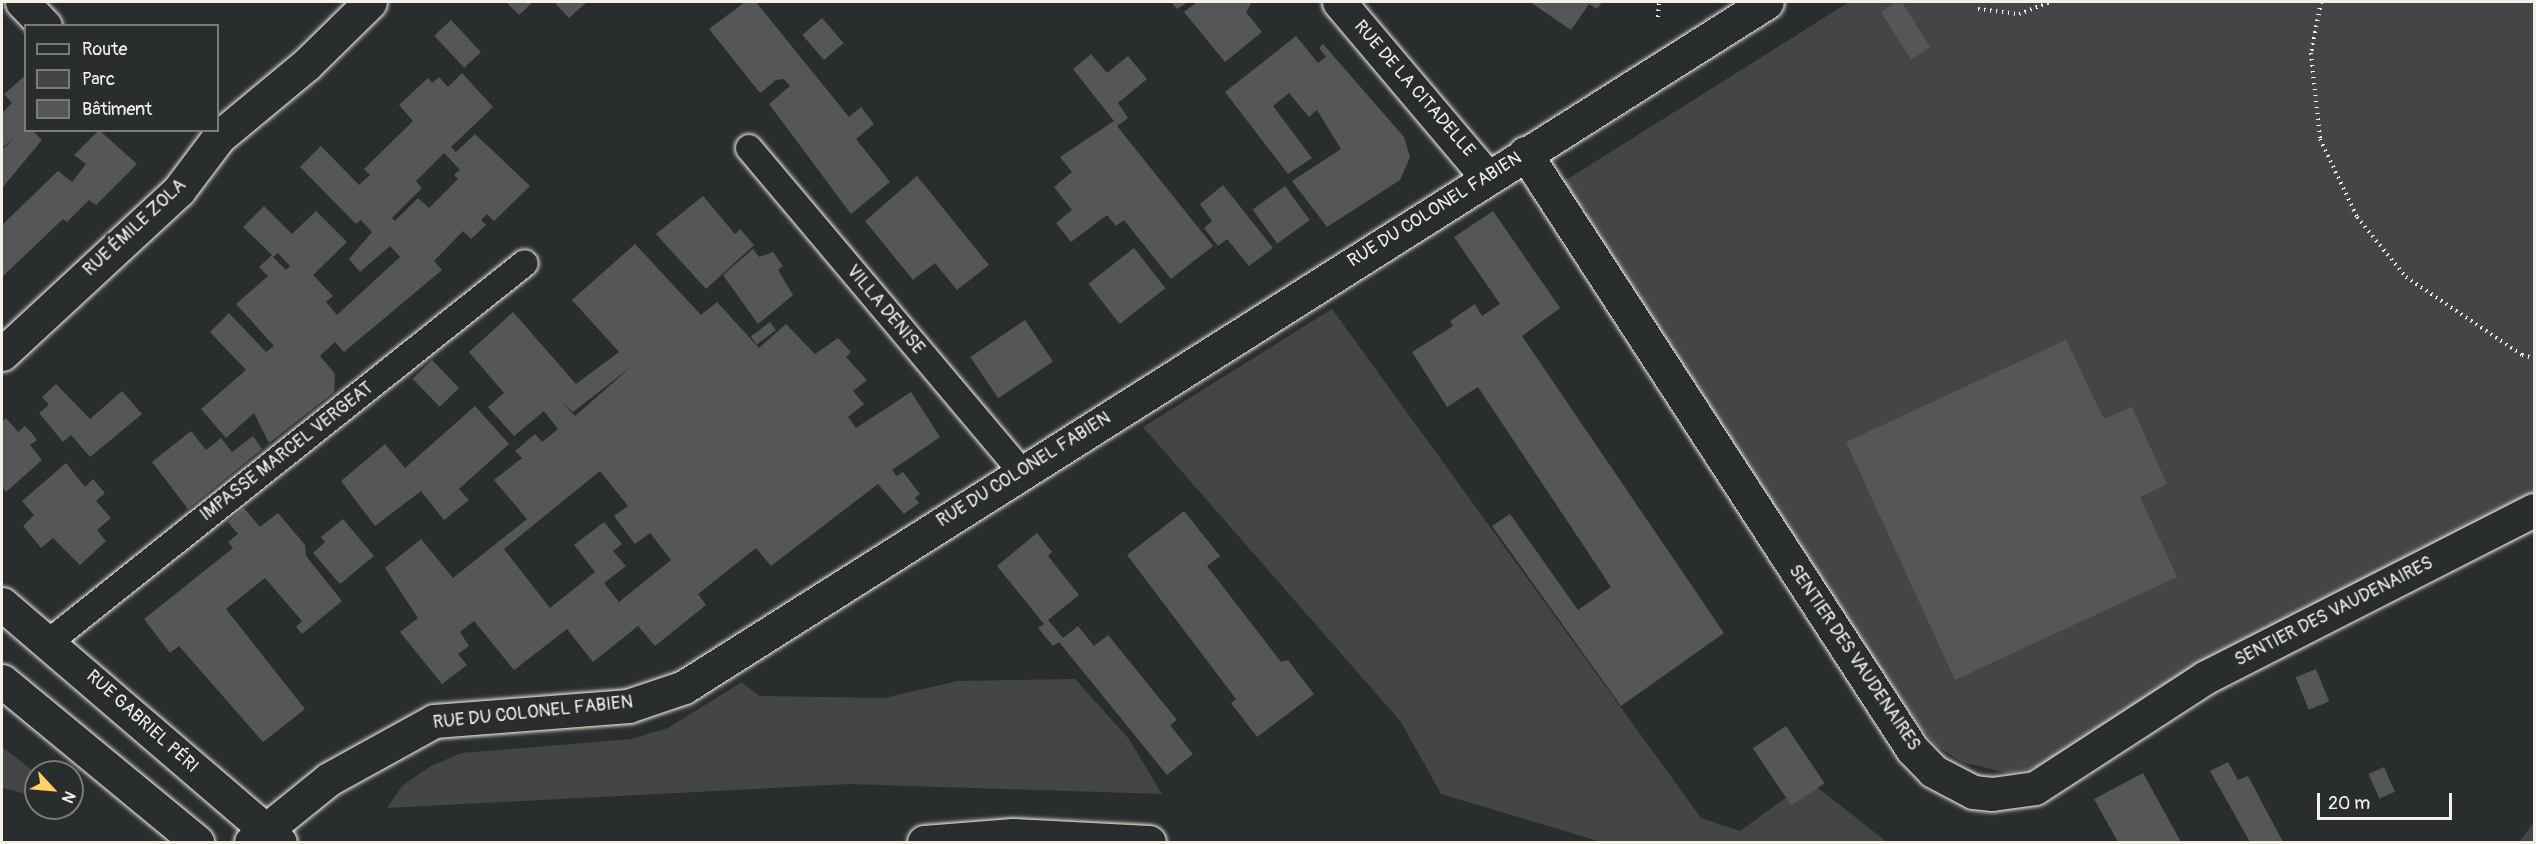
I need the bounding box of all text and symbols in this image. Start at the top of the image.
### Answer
street label: RUE DE LA CITADELLE [1349,16,1479,162]
legend [24,24,219,132]
text: Route [82,38,127,61]
text: Parc [82,68,115,91]
text: Bâtiment [82,98,152,121]
street label: RUE DU COLONEL FABIEN [1344,148,1526,272]
street label: RUE ÉMILE ZOLA [79,175,191,281]
street label: VILLA DENISE [841,261,929,359]
street label: IMPASSE MARCEL VERGEAT [196,378,378,526]
street label: RUE DU COLONEL FABIEN [933,408,1115,532]
street label: SENTIER DES VAUDENAIRES [2231,553,2437,671]
street label: SENTIER DES VAUDENAIRES [1784,561,1924,755]
street label: RUE GABRIEL PÉRI [82,666,202,778]
street label: RUE DU COLONEL FABIEN [432,692,634,734]
north arrow [24,760,84,820]
scale bar [2320,781,2455,819]
text: N [57,788,80,806]
text: 20 m [2328,792,2370,815]

